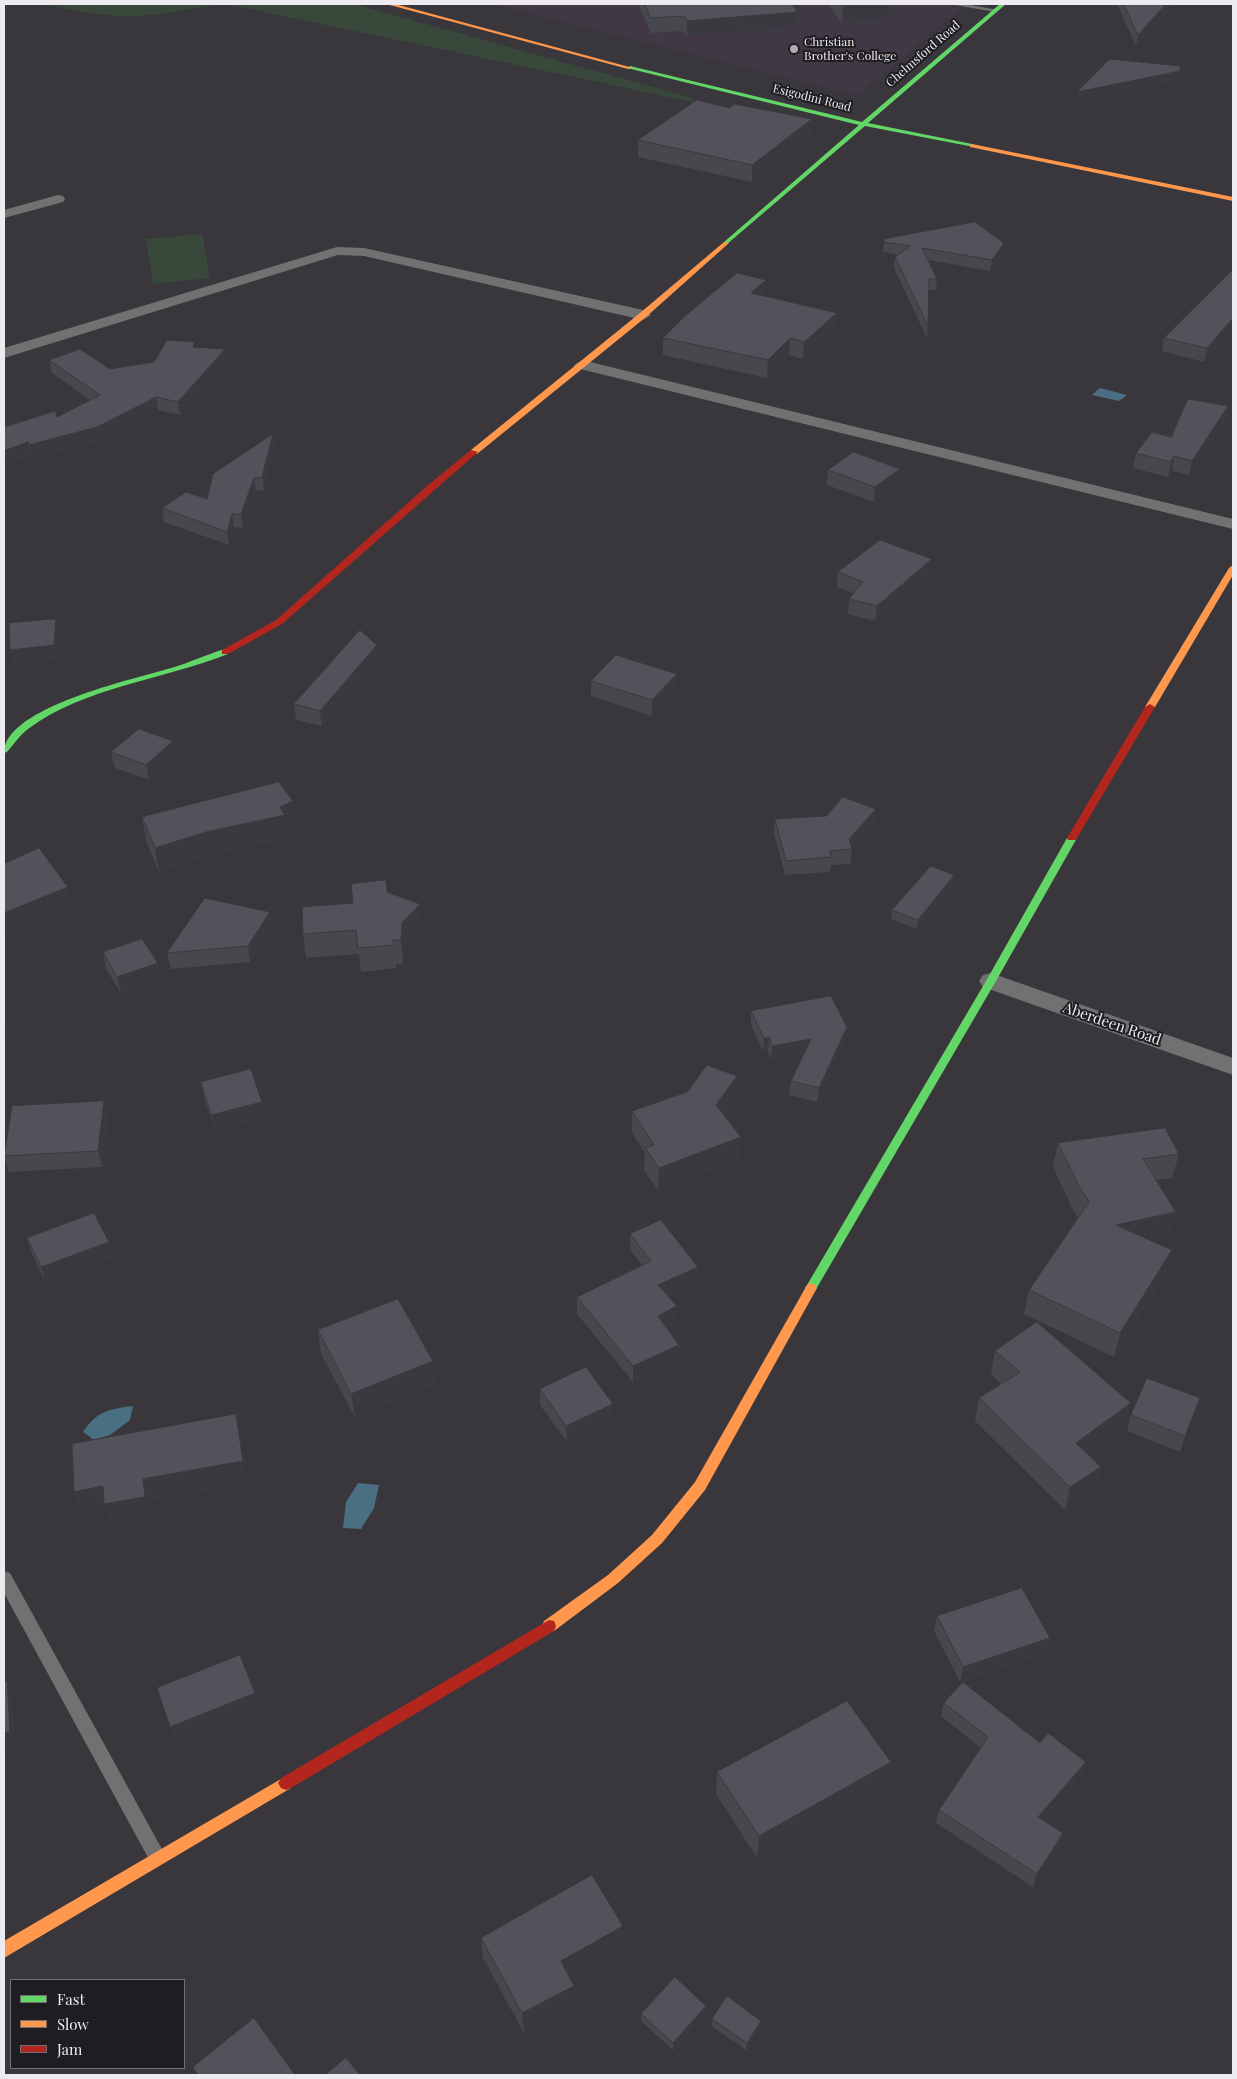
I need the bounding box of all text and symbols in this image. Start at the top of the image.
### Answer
street label: Chelmsford Road [883,18,963,90]
place label: Christian Brother's College [804,35,896,63]
marker: Christian Brother's College [788,43,800,55]
street label: Esigodini Road [771,81,853,115]
street label: Aberdeen Road [1061,999,1163,1049]
legend [10,1979,185,2069]
text: Fast [57,1989,85,2009]
text: Slow [57,2014,89,2034]
text: Jam [57,2039,82,2059]

